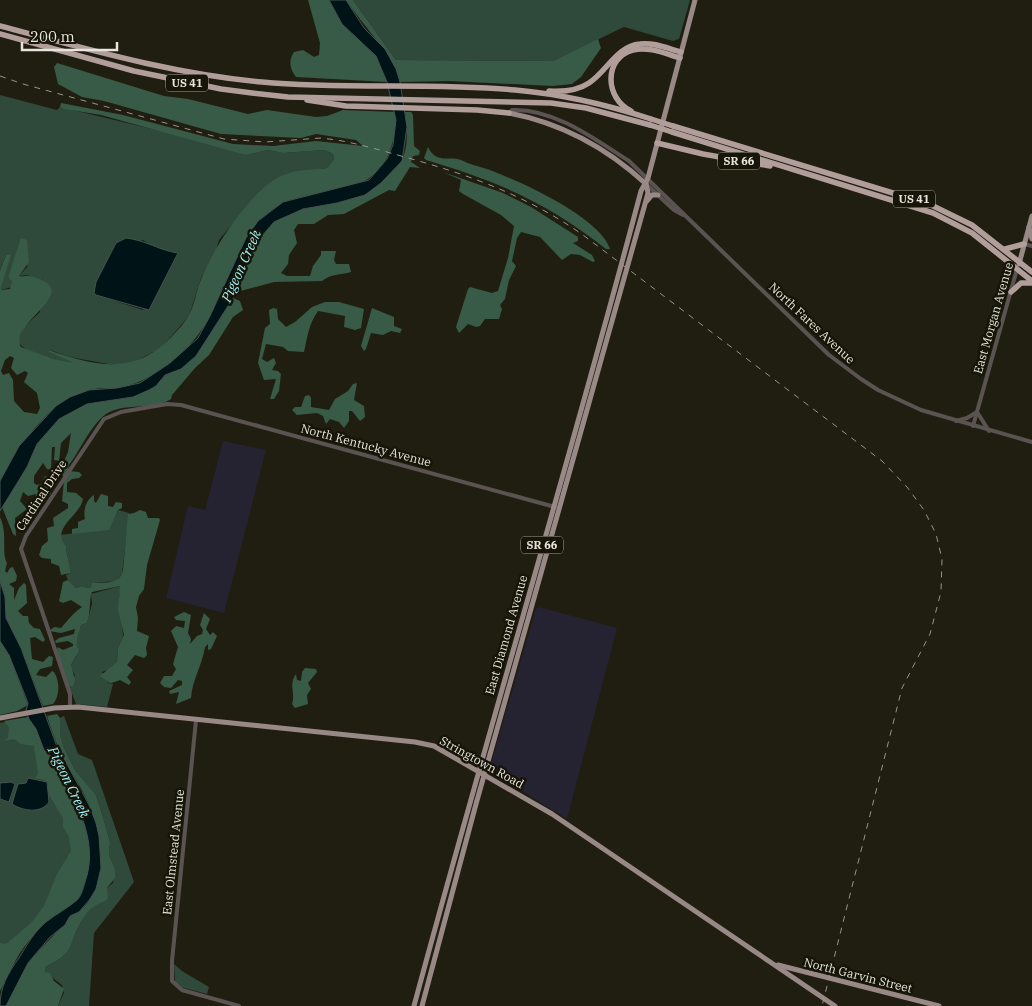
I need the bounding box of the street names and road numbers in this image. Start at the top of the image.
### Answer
road number: US 41 [166,75,208,92]
road number: SR 66 [718,153,760,170]
road number: US 41 [893,190,935,208]
street label: East Morgan Avenue [970,261,1016,375]
street label: North Fares Avenue [766,279,858,367]
street label: North Kentucky Avenue [299,420,433,470]
street label: Cardinal Drive [13,457,69,533]
road number: SR 66 [521,536,563,554]
street label: East Diamond Avenue [482,573,530,697]
street label: Stringtown Road [437,733,527,791]
street label: East Olmstead Avenue [159,789,187,915]
street label: North Garvin Street [802,954,914,996]

